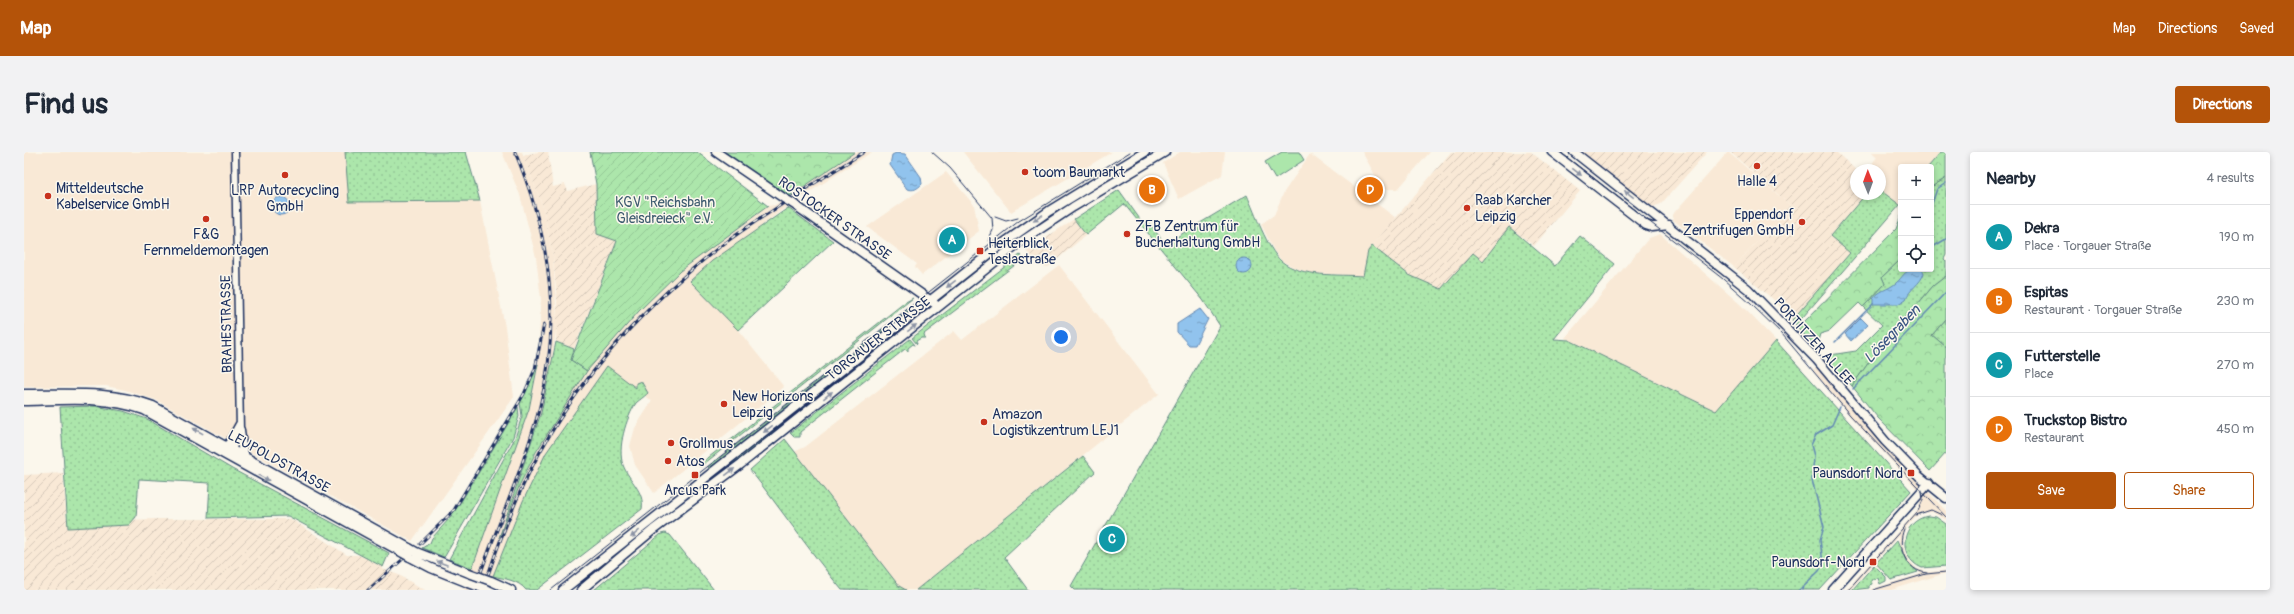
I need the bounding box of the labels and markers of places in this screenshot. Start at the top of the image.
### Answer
marker: Halle 4 [1752,161,1762,171]
place label: toom Baumarkt [1032,164,1125,181]
marker: toom Baumarkt [1020,167,1030,177]
marker: LRP Autorecycling GmbH [280,170,290,180]
place label: Halle 4 [1737,173,1777,190]
pin: B [1139,175,1165,205]
pin: D [1357,175,1383,205]
place label: Mitteldeutsche Kabelservice GmbH [56,180,170,213]
place label: LRP Autorecycling GmbH [231,182,339,215]
marker: Mitteldeutsche Kabelservice GmbH [43,191,53,201]
place label: Raab Karcher Leipzig [1475,192,1552,225]
marker: Raab Karcher Leipzig [1462,203,1472,213]
place label: Eppendorf Zentrifugen GmbH [1683,206,1794,239]
marker: F&G Fernmeldemontagen [201,214,211,224]
marker: Eppendorf Zentrifugen GmbH [1797,217,1807,227]
place label: ZFB Zentrum für Bucherhaltung GmbH [1135,218,1260,251]
pin: A [939,225,965,255]
place label: F&G Fernmeldemontagen [143,226,269,259]
marker: ZFB Zentrum für Bucherhaltung GmbH [1122,229,1132,239]
place label: Heiterblick, Teslastraße [988,235,1056,268]
marker: Heiterblick, Teslastraße [975,246,985,256]
place label: New Horizons Leipzig [732,388,814,421]
marker: New Horizons Leipzig [719,399,729,409]
place label: Amazon Logistikzentrum LEJ1 [992,406,1119,439]
marker: Amazon Logistikzentrum LEJ1 [979,417,989,427]
place label: Grollmus [679,435,734,452]
marker: Grollmus [666,438,676,448]
place label: Atos [676,453,705,470]
marker: Atos [663,456,673,466]
place label: Paunsdorf Nord [1812,465,1903,482]
marker: Paunsdorf Nord [1906,468,1916,478]
marker: Arcus Park [690,470,700,480]
place label: Arcus Park [664,482,726,499]
pin: C [1099,524,1125,554]
place label: Paunsdorf-Nord [1771,554,1865,571]
marker: Paunsdorf-Nord [1868,557,1878,567]

